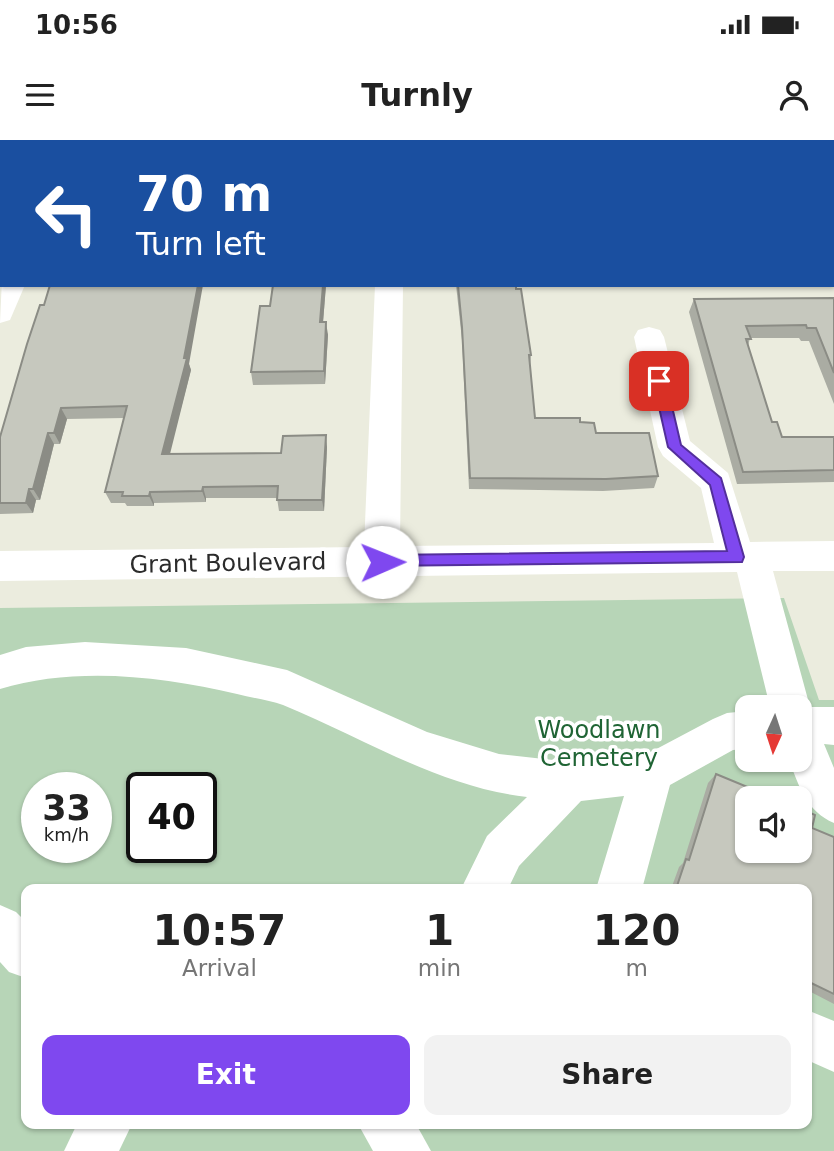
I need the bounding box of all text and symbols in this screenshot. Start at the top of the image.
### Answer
text: 10:56 [35,10,118,40]
icon: menu [21,76,59,114]
text: Turnly [361,76,473,114]
icon: person [775,76,813,114]
text: 70 m [136,166,272,223]
icon: left [21,168,112,259]
text: Turn left [136,225,266,263]
pin [629,351,689,411]
icon: arrive [640,362,678,400]
position arrow [345,525,419,599]
street label: Grant Boulevard [129,547,327,579]
north arrow [735,695,812,772]
map controls [735,695,812,863]
park label: Woodlawn Cemetery [537,716,661,772]
speed limit sign: 40 [126,772,217,863]
button: sound [735,786,812,863]
text: 33 [42,788,91,828]
text: km/h [44,824,89,845]
text: 10:57 [153,906,286,955]
text: 1 [425,906,454,955]
text: 120 [593,906,680,955]
text: Arrival [182,955,257,981]
text: min [418,955,461,981]
text: m [625,955,648,981]
button: Exit [42,1035,410,1115]
button: Share [424,1035,791,1115]

